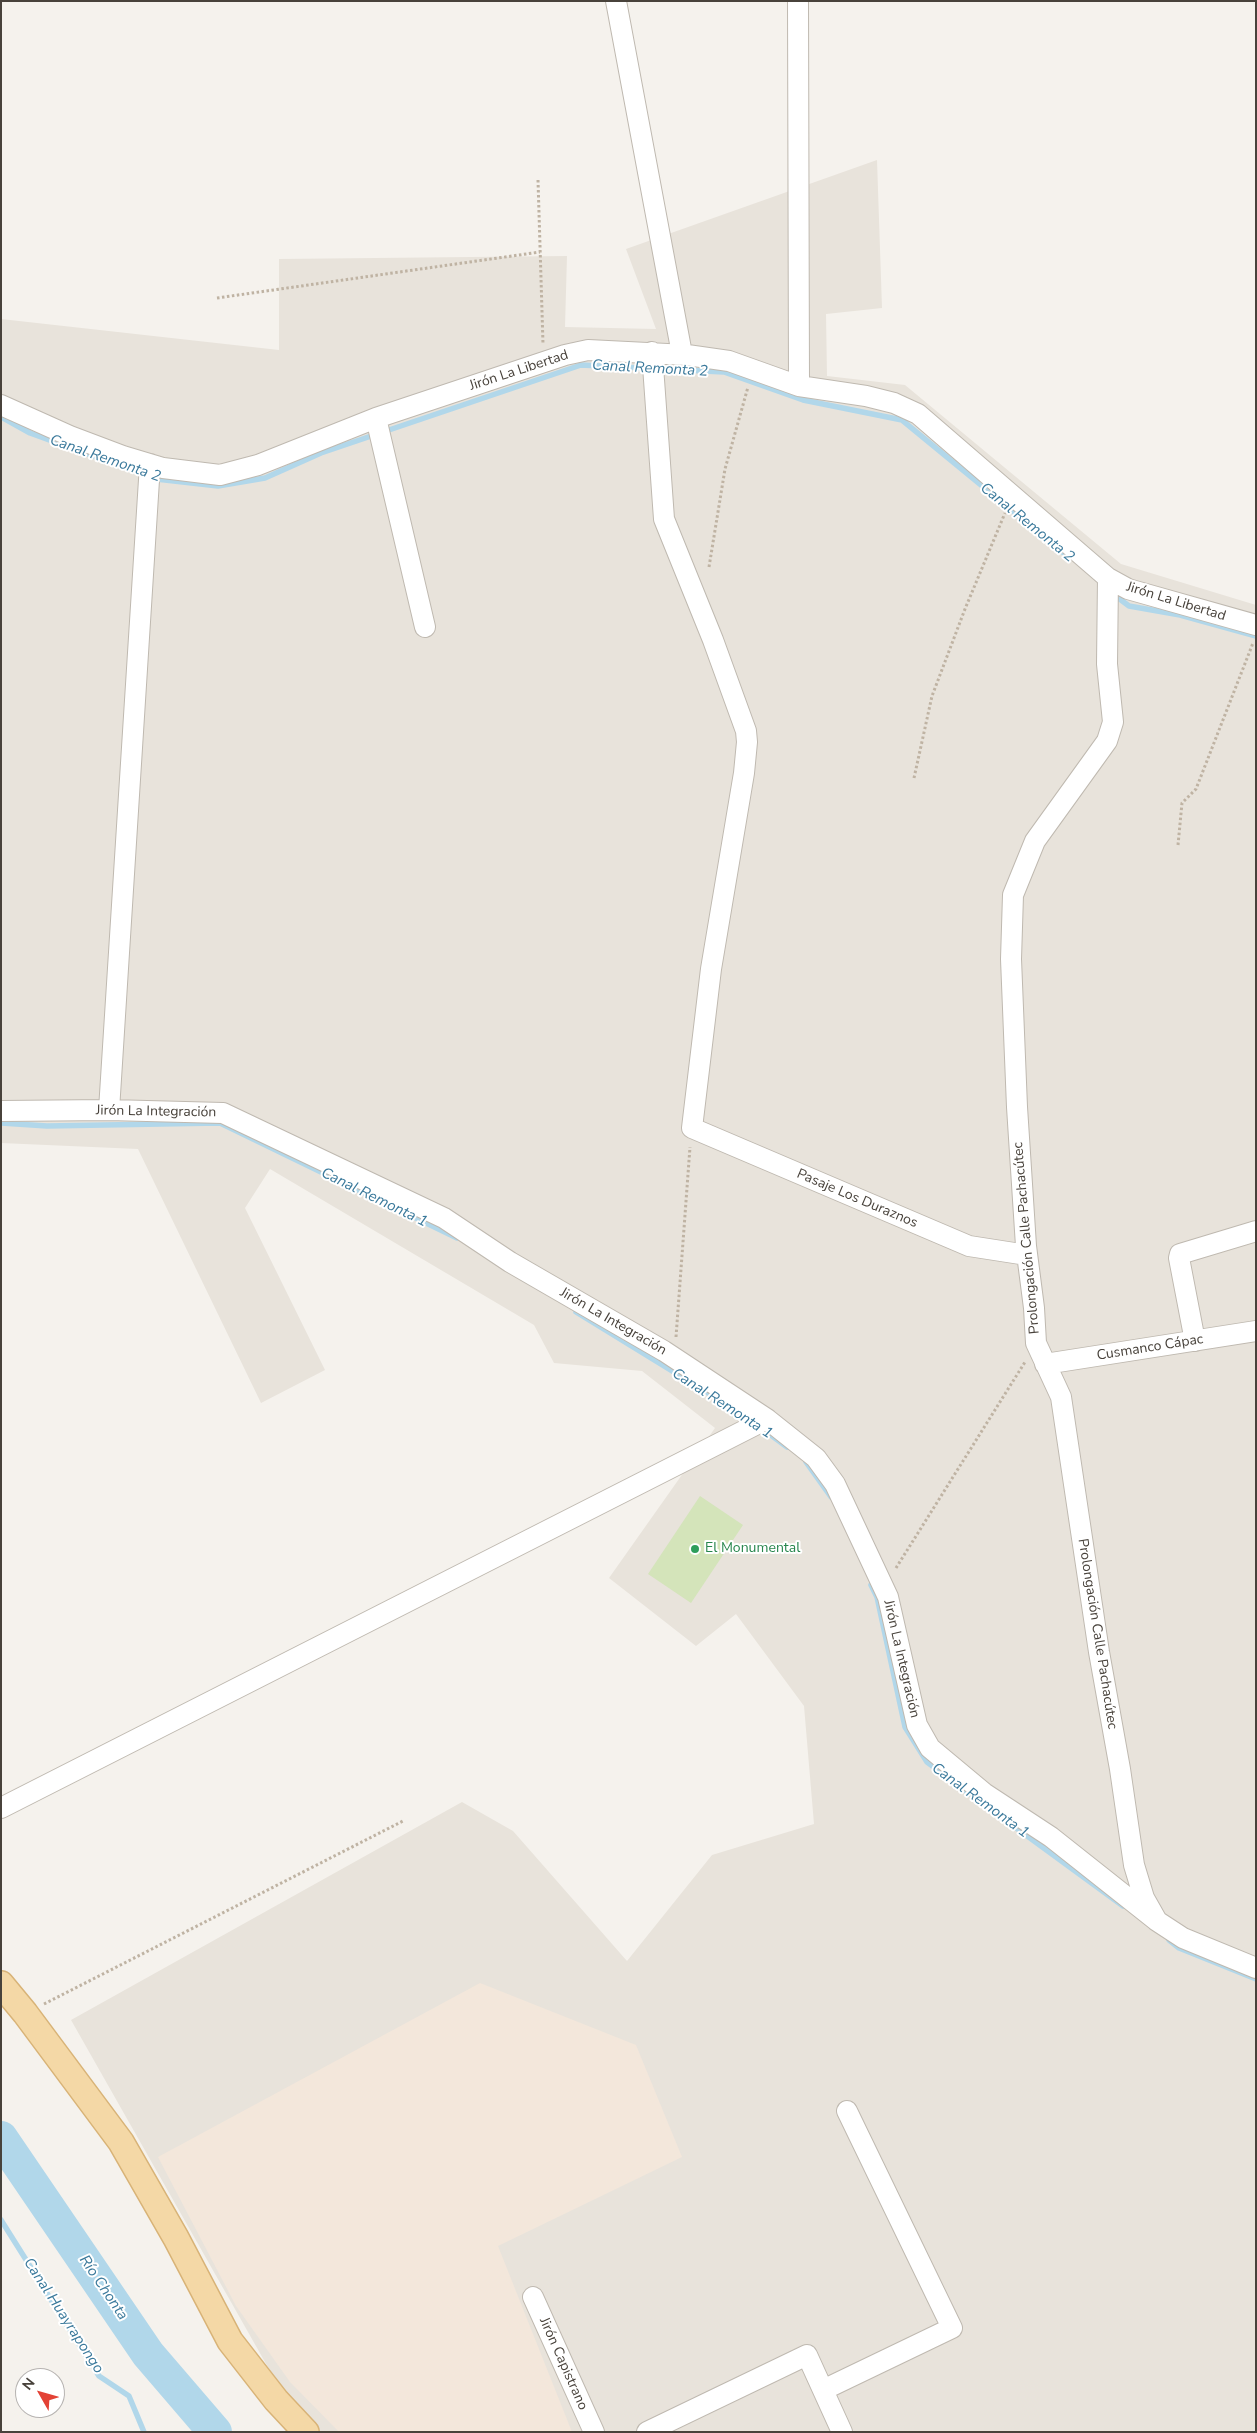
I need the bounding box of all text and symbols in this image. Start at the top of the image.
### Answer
street label: Jirón La Libertad [467,347,571,395]
water label: Canal Remonta 2 [592,357,708,381]
water label: Canal Remonta 2 [47,432,163,486]
water label: Canal Remonta 2 [976,479,1078,567]
street label: Jirón La Libertad [1124,579,1228,625]
street label: Jirón La Integración [96,1103,216,1121]
street label: Prolongación Calle Pachacútec [1010,1141,1044,1335]
water label: Canal Remonta 1 [318,1164,430,1232]
street label: Pasaje Los Duraznos [794,1166,920,1232]
street label: Jirón La Integración [557,1285,669,1359]
street label: Cusmanco Cápac [1096,1331,1204,1365]
water label: Canal Remonta 1 [668,1365,776,1443]
street label: Prolongación Calle Pachacútec [1074,1538,1120,1730]
place label: El Monumental [705,1541,800,1557]
marker: El Monumental [689,1543,701,1555]
street label: Jirón La Integración [879,1598,923,1720]
water label: Canal Remonta 1 [928,1760,1032,1842]
water label: Río Chonta [75,2252,131,2324]
water label: Canal Huayrapongo [19,2255,107,2377]
street label: Jirón Capistrano [535,2315,591,2413]
north arrow [15,2368,65,2418]
text: N [18,2374,39,2394]

